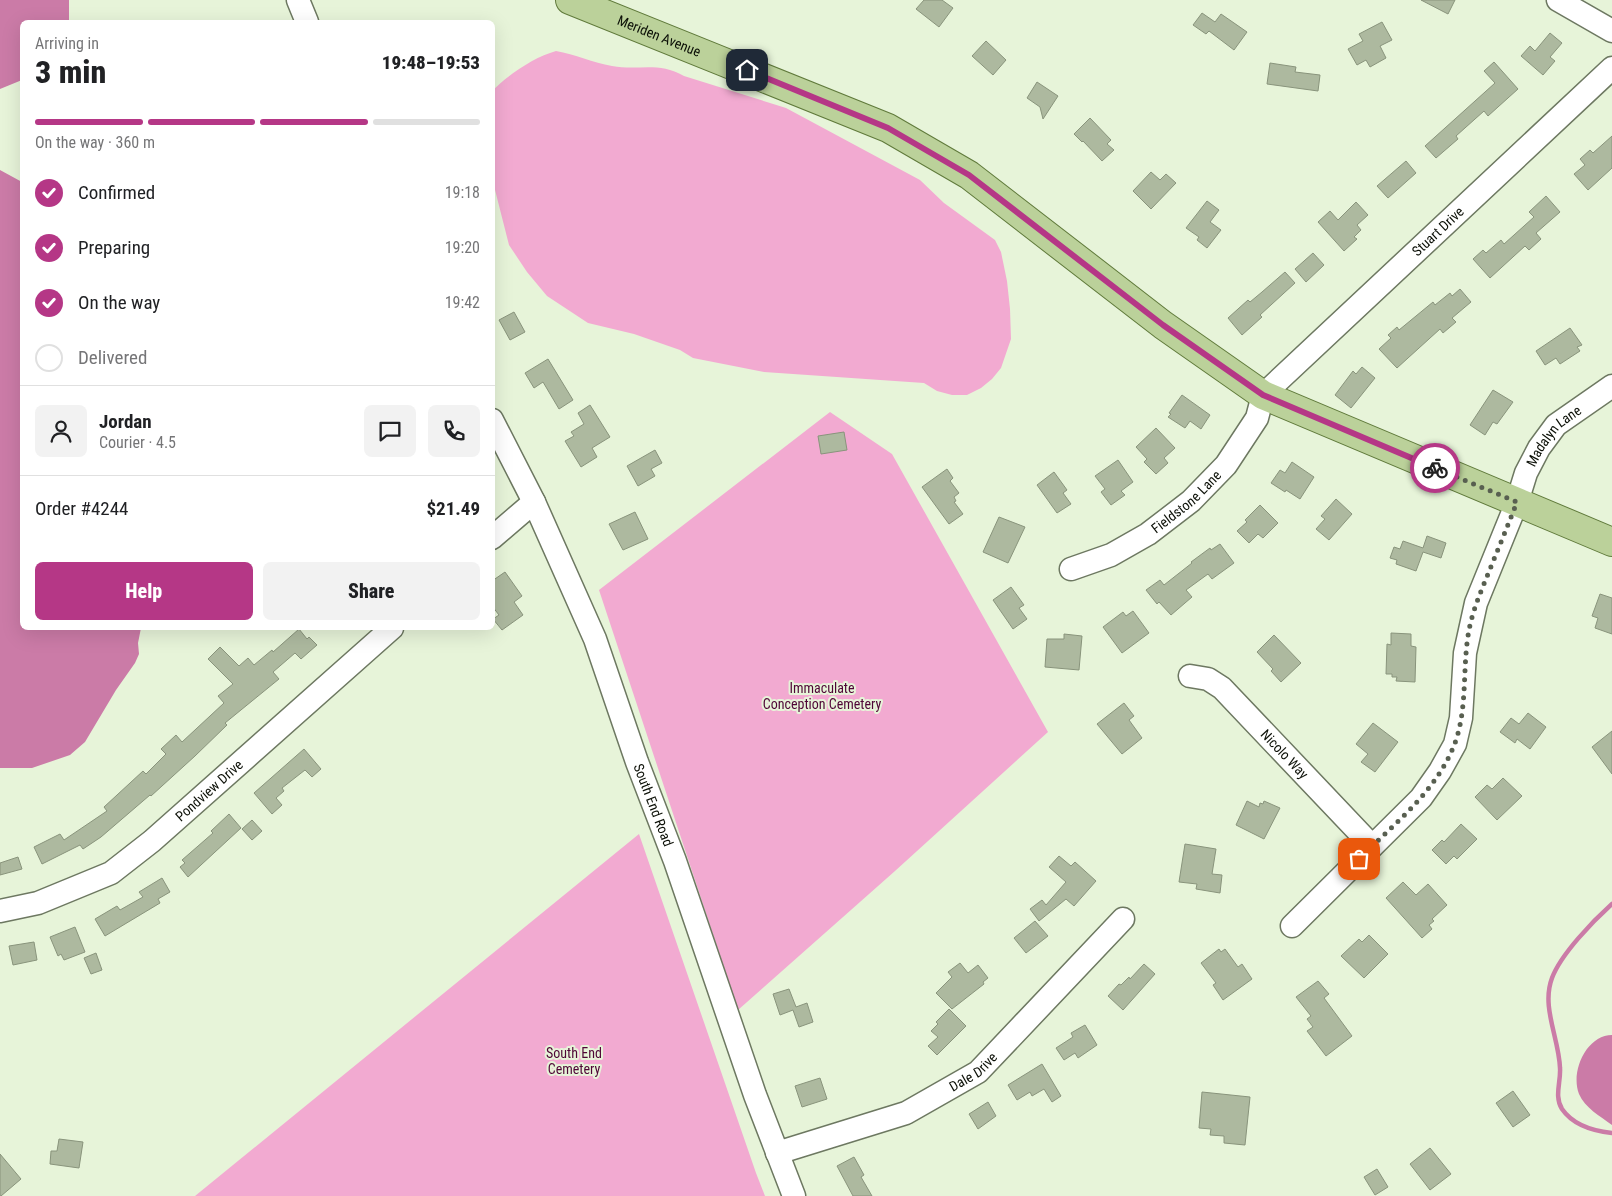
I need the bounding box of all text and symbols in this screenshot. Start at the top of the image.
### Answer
street label: Meriden Avenue [615,12,703,60]
text: Arriving in [35,34,99,53]
pin [726,49,768,91]
text: 19:48–19:53 [382,51,480,74]
text: 3 min [35,53,106,91]
icon: home [733,56,761,84]
text: On the way · 360 m [35,133,155,152]
icon: check [35,179,63,207]
text: Confirmed [78,181,155,204]
text: 19:18 [445,183,480,202]
street label: Stuart Drive [1409,203,1467,259]
icon: check [35,234,63,262]
text: Preparing [78,236,150,259]
text: 19:20 [445,238,480,257]
icon: check [35,289,63,317]
text: On the way [78,291,160,314]
text: 19:42 [445,293,480,312]
text: Delivered [78,346,147,369]
street label: Madalyn Lane [1523,402,1584,469]
button: person [35,405,87,457]
button: chat [364,405,416,457]
button: phone [428,405,480,457]
text: Jordan [99,410,152,433]
text: Courier · 4.5 [99,433,176,452]
courier [1410,443,1460,493]
icon: bike [1421,454,1449,482]
street label: Fieldstone Lane [1148,467,1225,536]
text: Order #4244 [35,497,128,520]
text: $21.49 [426,497,480,520]
button: Help [35,562,253,620]
button: Share [263,562,480,620]
park label: Immaculate Conception Cemetery [763,680,881,712]
street label: Nicolo Way [1258,726,1312,782]
street label: Pondview Drive [172,756,246,824]
street label: South End Road [630,761,677,848]
pin [1338,838,1380,880]
icon: bag [1345,845,1373,873]
park label: South End Cemetery [546,1045,602,1077]
street label: Dale Drive [946,1049,1001,1095]

